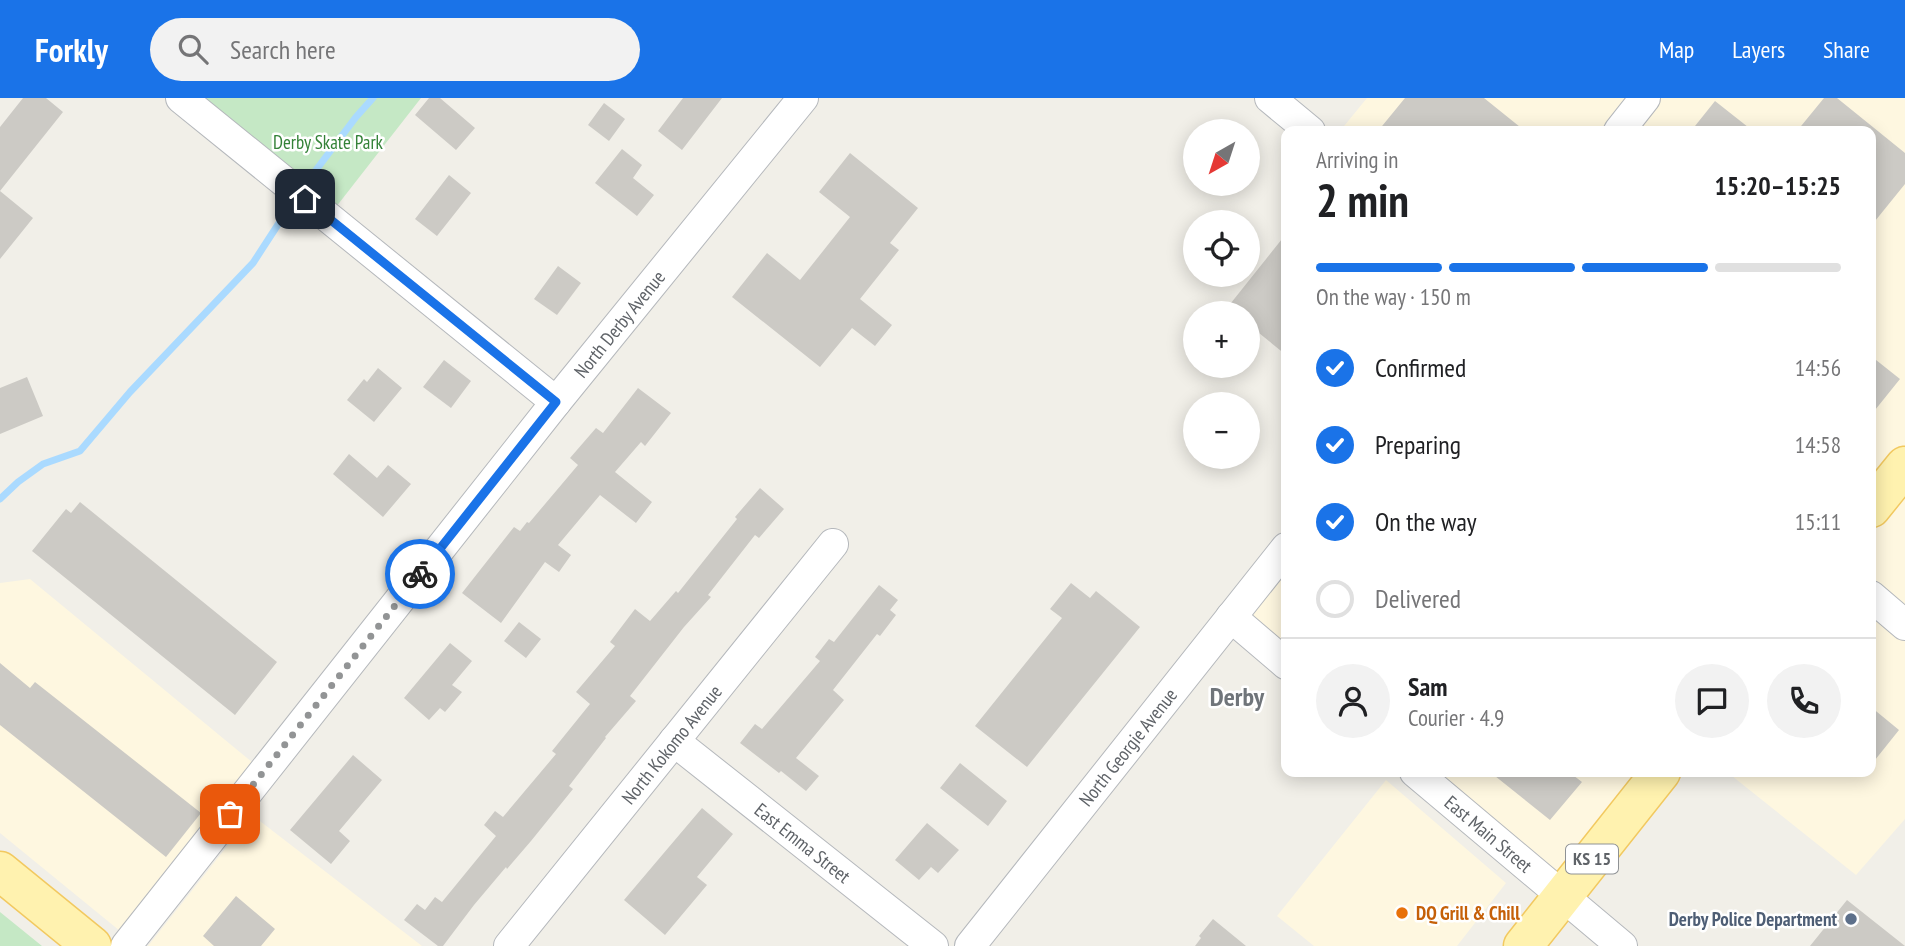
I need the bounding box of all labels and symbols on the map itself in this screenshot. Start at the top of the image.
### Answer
north arrow [1183,119,1260,196]
park label: Derby Skate Park [273,130,384,154]
pin [275,169,335,229]
street label: North Derby Avenue [569,265,670,382]
courier [385,539,455,609]
street label: North Kokomo Avenue [616,680,727,809]
district label: Derby [1210,680,1265,713]
street label: North Georgie Avenue [1074,683,1182,811]
pin [200,784,260,844]
street label: East Main Street [1440,790,1538,878]
street label: East Emma Street [750,798,856,888]
road number: KS 15 [1566,844,1618,874]
place label: DQ Grill & Chill [1416,901,1520,925]
marker: DQ Grill & Chill [1394,905,1410,921]
place label: Derby Police Department [1669,907,1837,931]
marker: Derby Police Department [1843,911,1859,927]

